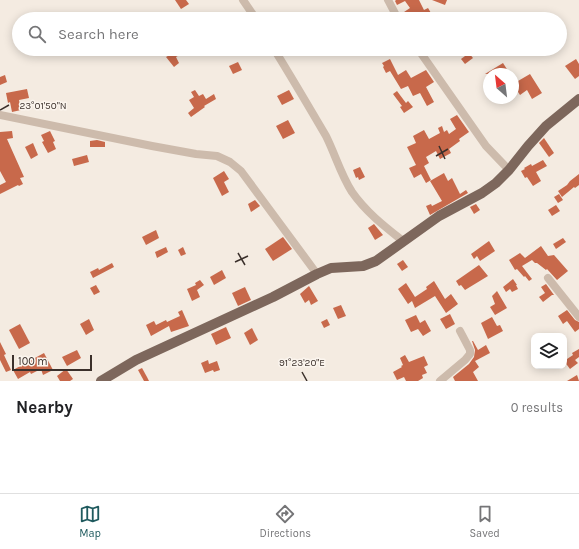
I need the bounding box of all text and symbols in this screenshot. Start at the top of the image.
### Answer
search box [12,12,567,56]
icon: search [26,23,48,45]
text: Search here [58,25,139,43]
north arrow [483,68,519,104]
text: 23°01'50"N [19,100,67,112]
map controls [531,333,567,369]
button: layers [531,333,567,369]
scale bar [12,353,92,372]
text: 100 m [18,355,48,368]
text: 91°23'20"E [279,357,325,369]
text: Nearby [16,397,73,417]
text: 0 results [511,400,563,415]
tab: Map [79,503,101,540]
tab: Directions [259,503,311,540]
tab: Saved [469,503,500,540]

